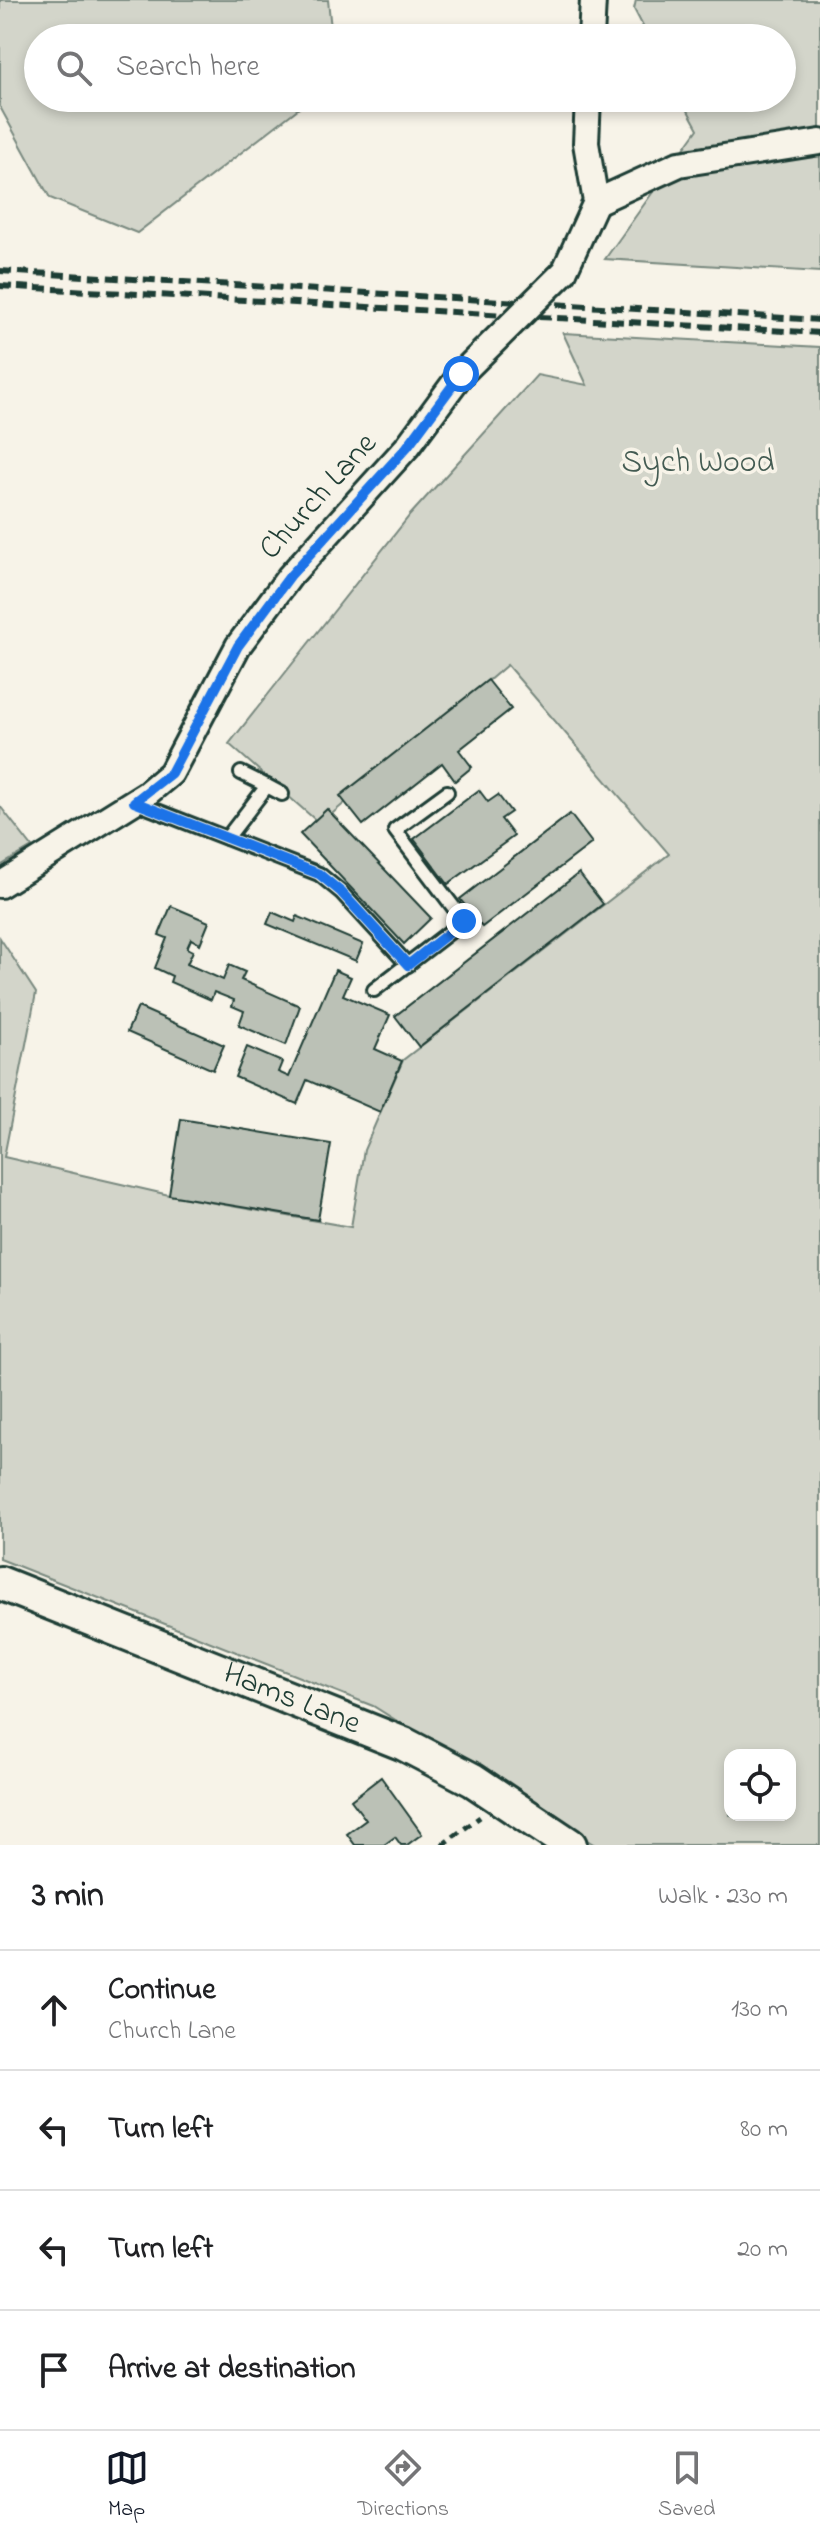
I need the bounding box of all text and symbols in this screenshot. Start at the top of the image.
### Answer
search box [24,24,796,112]
icon: search [52,46,96,90]
text: Search here [116,46,260,90]
route start [443,356,479,392]
street label: Church Lane [249,422,390,571]
park label: Sych Wood [622,440,774,487]
route end [446,903,482,939]
street label: Hams Lane [216,1651,368,1748]
map controls [724,1749,796,1821]
button: locate [724,1749,796,1821]
text: 3 min [32,1872,104,1922]
text: Walk · 230 m [658,1878,788,1916]
text: Continue [108,1969,216,2013]
icon: ahead [32,1988,76,2032]
text: 130 m [731,1991,788,2029]
text: Church Lane [108,2013,236,2051]
icon: left [32,2108,76,2152]
text: Turn left [108,2108,213,2152]
text: 80 m [740,2111,788,2149]
icon: left [32,2228,76,2272]
text: Turn left [108,2228,213,2272]
text: 20 m [737,2231,788,2269]
icon: arrive [32,2348,76,2392]
text: Arrive at destination [108,2348,356,2392]
tab: Map [105,2446,149,2526]
tab: Directions [358,2446,449,2526]
tab: Saved [658,2446,715,2526]

